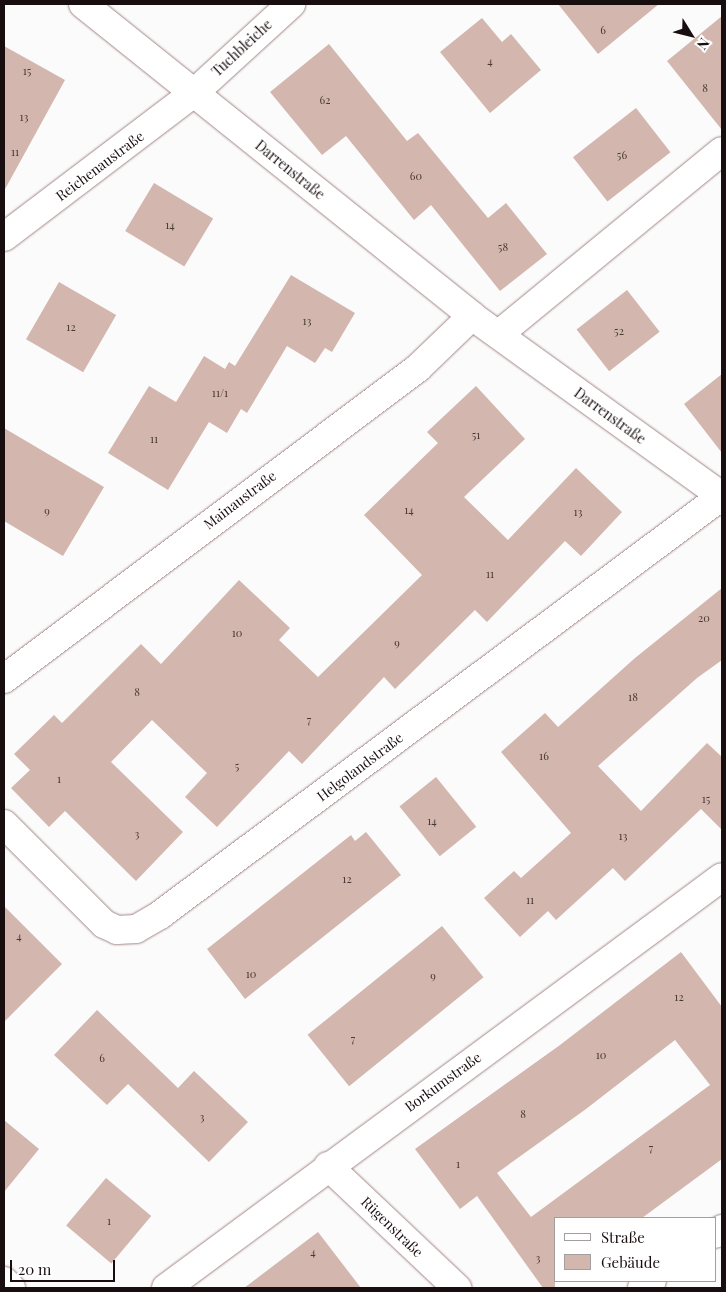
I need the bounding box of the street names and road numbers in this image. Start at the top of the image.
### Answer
street label: Tuchbleiche [209,16,275,80]
street label: Reichenaustraße [53,128,147,204]
street label: Darrenstraße [252,137,328,203]
street label: Darrenstraße [571,384,649,448]
street label: Mainaustraße [200,467,280,533]
street label: Helgolandstraße [314,729,406,805]
street label: Borkumstraße [402,1049,484,1115]
street label: Rügenstraße [358,1193,426,1261]

